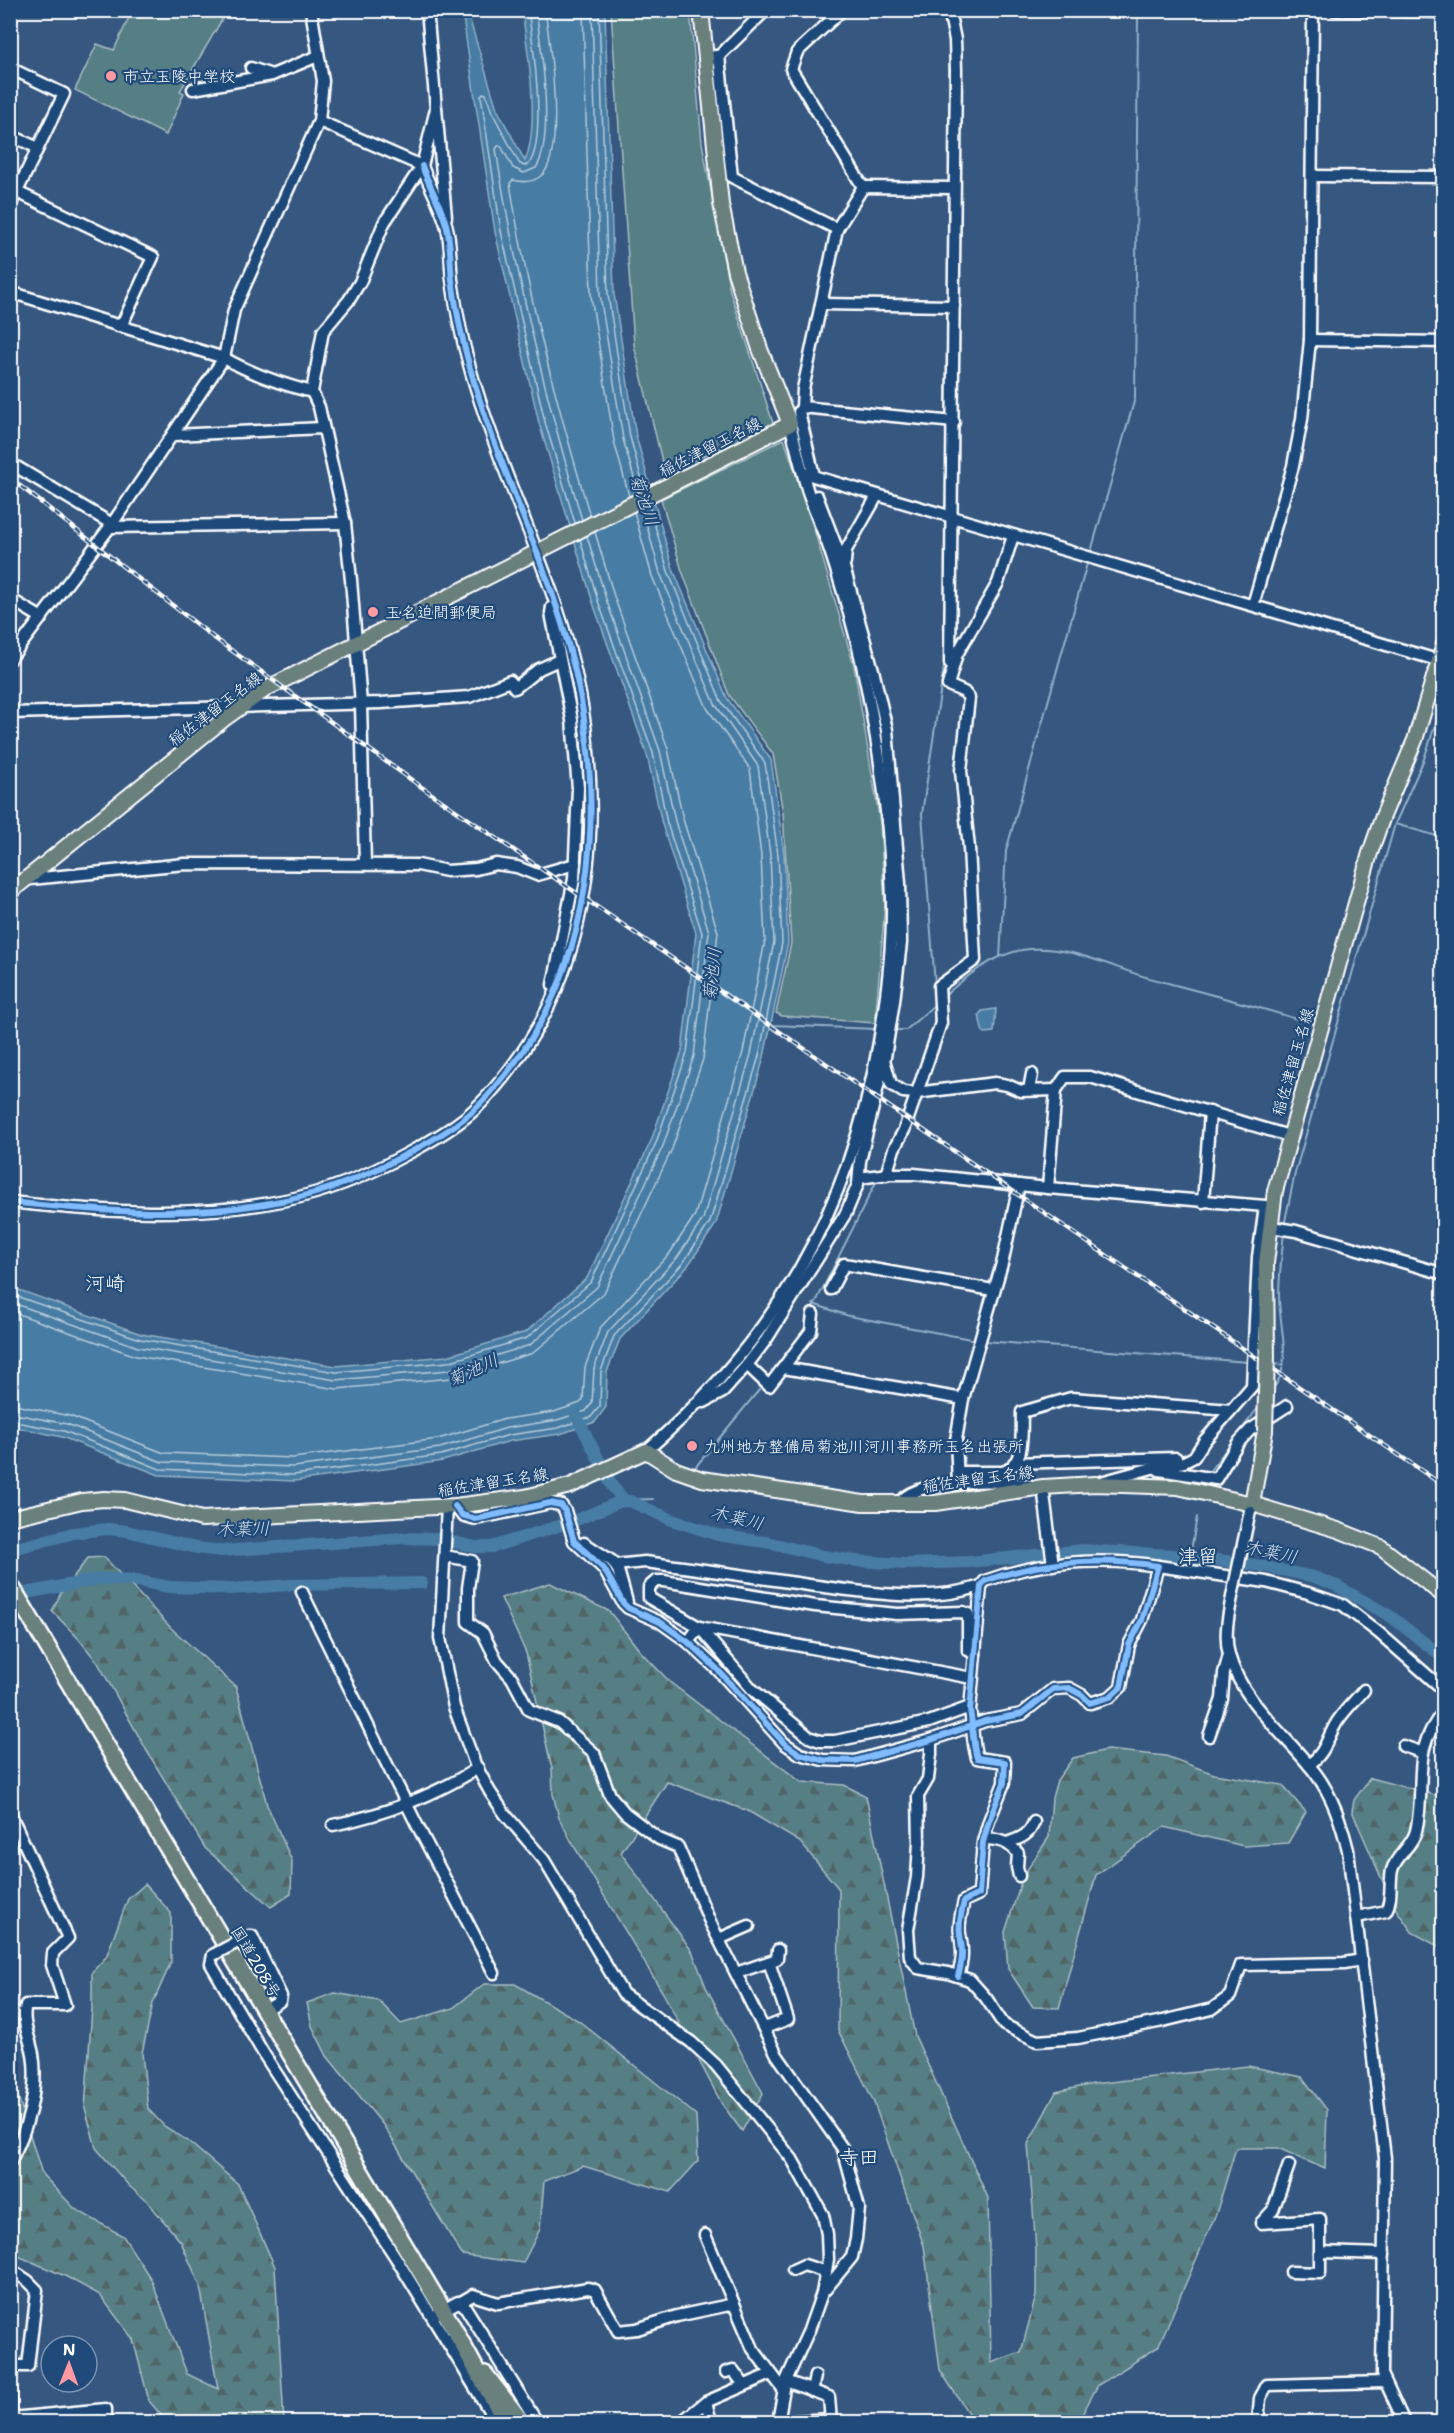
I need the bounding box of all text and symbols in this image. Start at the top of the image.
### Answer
place label: 市立玉陵中学校 [123,66,235,87]
marker: 市立玉陵中学校 [104,69,118,83]
street label: 稲佐津留玉名線 [655,412,765,482]
water label: 菊池川 [624,471,664,529]
place label: 玉名迫間郵便局 [385,602,497,623]
marker: 玉名迫間郵便局 [366,605,380,619]
street label: 稲佐津留玉名線 [164,667,266,751]
water label: 菊池川 [697,946,727,1002]
street label: 稲佐津留玉名線 [1267,1005,1319,1119]
district label: 河崎 [85,1270,125,1296]
water label: 菊池川 [443,1348,503,1392]
place label: 九州地方整備局菊池川河川事務所玉名出張所 [704,1436,1024,1457]
marker: 九州地方整備局菊池川河川事務所玉名出張所 [685,1439,699,1453]
street label: 稲佐津留玉名線 [921,1461,1035,1497]
street label: 稲佐津留玉名線 [436,1463,550,1501]
water label: 木葉川 [708,1500,766,1536]
water label: 木葉川 [216,1517,270,1541]
water label: 木葉川 [1242,1535,1300,1569]
district label: 津留 [1178,1543,1218,1569]
street label: 国道208号 [226,1922,286,2002]
district label: 寺田 [839,2144,879,2170]
north arrow [39,2334,99,2394]
text: N [63,2339,76,2360]

